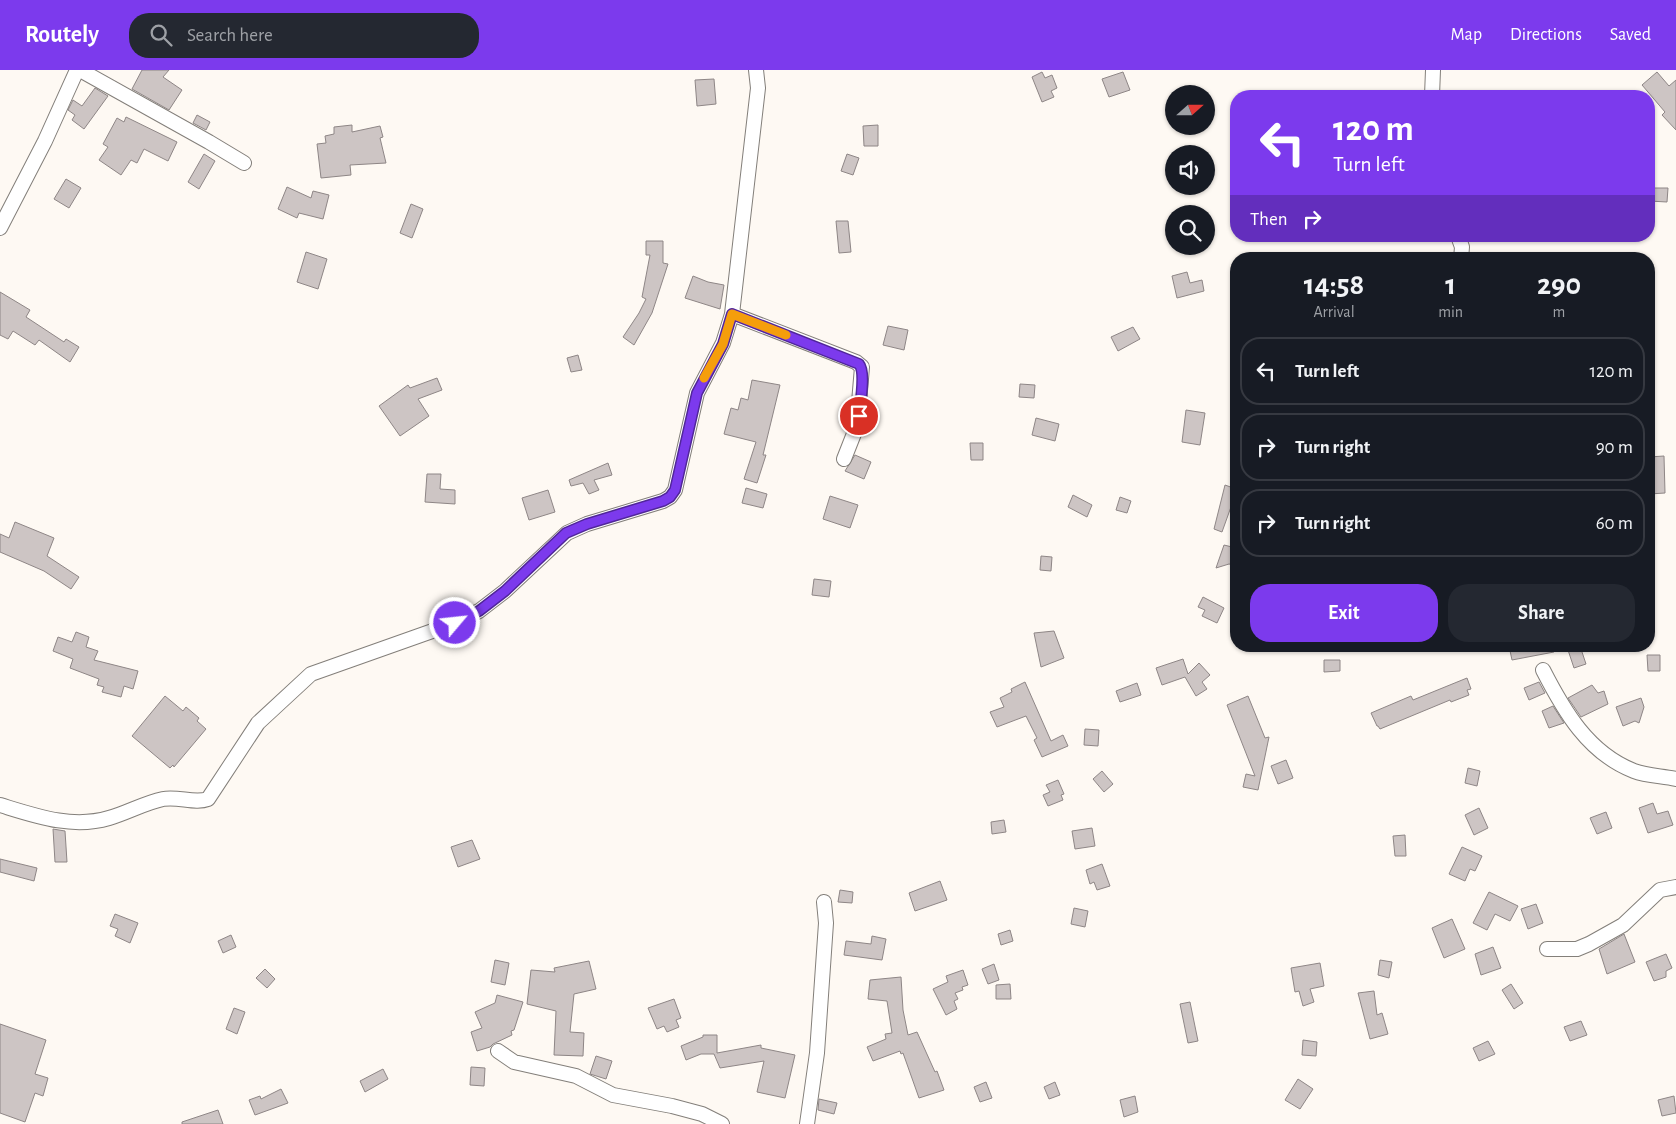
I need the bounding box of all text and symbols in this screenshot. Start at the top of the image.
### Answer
search box [129,13,479,58]
icon: search [147,21,175,49]
text: Routely [25,23,99,47]
text: Search here [187,26,273,45]
text: Map [1451,26,1482,44]
text: Directions [1510,26,1582,44]
text: Saved [1610,26,1651,44]
north arrow [1165,85,1215,135]
map controls [1165,85,1215,255]
icon: left [1250,110,1315,175]
text: 120 m [1333,112,1414,147]
button: sound [1165,145,1215,195]
text: Turn left [1333,153,1405,175]
button: search [1165,205,1215,255]
icon: right [1298,205,1326,233]
text: Then [1250,210,1288,229]
text: 14:58 [1304,270,1364,300]
text: 1 [1445,270,1456,300]
text: 290 [1537,270,1581,300]
text: Arrival [1314,304,1355,320]
text: min [1438,304,1463,320]
text: m [1553,304,1565,320]
icon: left [1252,357,1280,385]
text: Turn left [1295,362,1359,381]
text: 120 m [1589,362,1633,381]
pin [838,395,880,437]
icon: arrive [845,402,873,430]
icon: right [1252,433,1280,461]
text: Turn right [1295,438,1370,457]
text: 90 m [1596,438,1633,457]
icon: right [1252,509,1280,537]
text: Turn right [1295,514,1370,533]
text: 60 m [1596,514,1633,533]
button: Exit [1250,584,1438,642]
button: Share [1448,584,1635,642]
position arrow [428,596,480,648]

